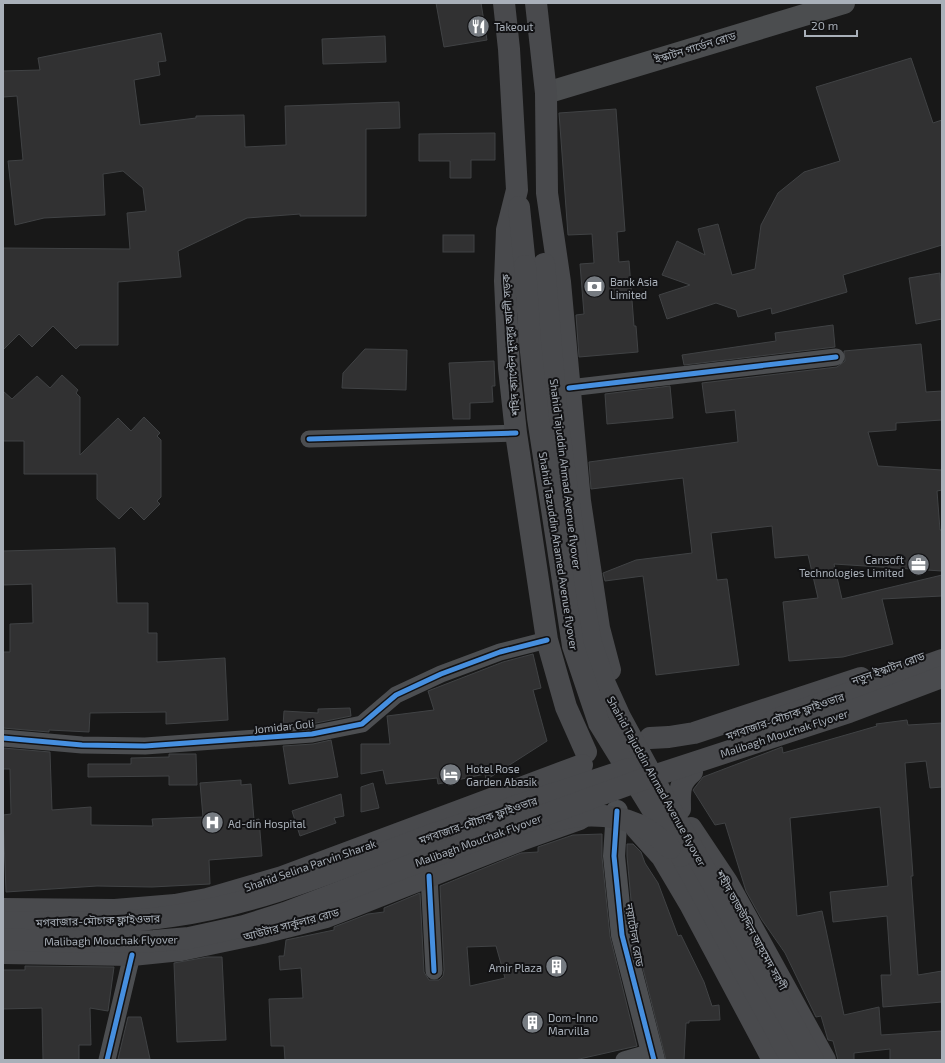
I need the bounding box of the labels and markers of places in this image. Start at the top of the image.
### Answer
restaurant icon: Takeout [465,13,491,39]
place label: Takeout [494,20,533,33]
bank icon: Bank Asia Limited [581,274,607,300]
place label: Bank Asia Limited [610,275,658,301]
office icon: Cansoft Technologies Limited [906,552,932,578]
place label: Cansoft Technologies Limited [799,553,904,579]
hotel icon: Hotel Rose Garden Abasik [437,761,463,787]
place label: Hotel Rose Garden Abasik [466,762,538,788]
hospital icon: Ad-din Hospital [199,810,225,836]
place label: Ad-din Hospital [228,817,306,830]
building icon: Amir Plaza [544,954,570,980]
place label: Amir Plaza [489,961,542,974]
building icon: Dom-Inno Marvilla [519,1010,545,1036]
place label: Dom-Inno Marvilla [548,1011,598,1037]

